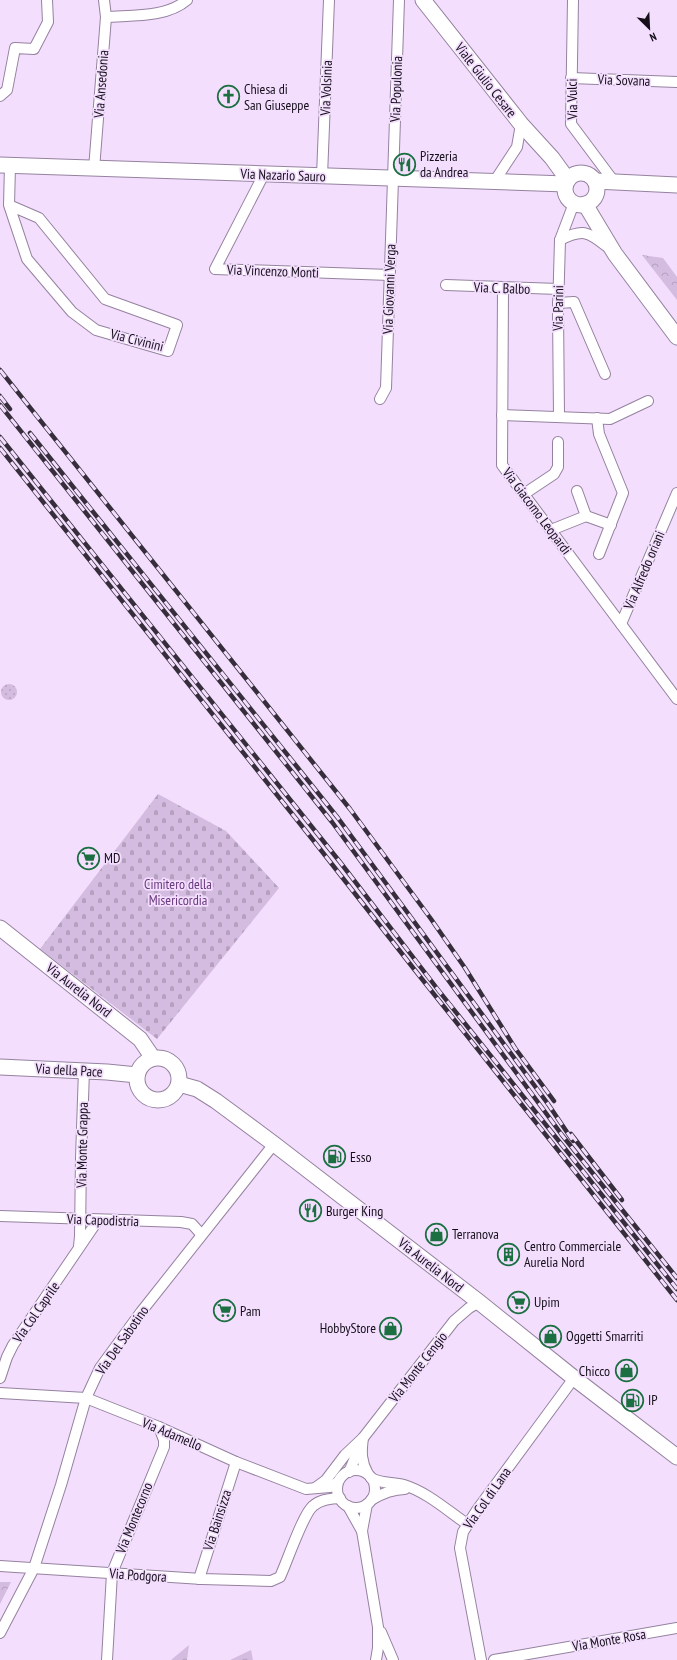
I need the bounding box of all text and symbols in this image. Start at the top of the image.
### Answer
north arrow [629,8,669,48]
text: N [647,30,659,45]
street label: Viale Giulio Cesare [451,38,521,121]
street label: Via Ansedonia [90,50,112,119]
street label: Via Populonia [386,56,406,123]
street label: Via Volsinia [316,60,336,117]
street label: Via Sovana [596,70,651,90]
street label: Via Vulci [563,78,581,121]
place label: Chiesa di San Giuseppe [244,80,309,114]
church icon: Chiesa di San Giuseppe [216,84,242,110]
place label: Pizzeria da Andrea [420,147,468,181]
restaurant icon: Pizzeria da Andrea [391,151,417,177]
street label: Via Nazario Sauro [239,164,326,185]
street label: Via Giovanni Verga [378,244,400,335]
street label: Via Vincenzo Monti [226,260,319,282]
street label: Via C. Balbo [472,278,531,298]
street label: Via Parini [549,285,567,332]
street label: Via Civinini [107,324,166,355]
street label: Via Giacomo Leopardi [498,463,576,558]
street label: Via Alfredo oriani [619,528,669,613]
supermarket icon: MD [76,845,102,871]
place label: MD [104,849,120,867]
park label: Cimitero della Misericordia [144,875,212,909]
street label: Via Aurelia Nord [42,958,115,1021]
street label: Via della Pace [34,1059,103,1081]
street label: Via Monte Grappa [72,1102,92,1189]
fuel station icon: Esso [322,1144,348,1170]
place label: Esso [350,1148,372,1166]
restaurant icon: Burger King [298,1198,324,1224]
place label: Burger King [326,1202,383,1220]
street label: Via Capodistria [66,1210,139,1230]
shop icon: Terranova [423,1221,449,1247]
place label: Terranova [452,1225,499,1243]
street label: Via Aurelia Nord [394,1233,467,1296]
place label: Centro Commerciale Aurelia Nord [524,1237,621,1271]
building icon: Centro Commerciale Aurelia Nord [495,1241,521,1267]
street label: Via Col Caprile [8,1278,64,1347]
supermarket icon: Upim [505,1289,531,1315]
place label: Upim [534,1293,560,1311]
supermarket icon: Pam [211,1298,237,1324]
street label: Via Del Sabotino [91,1302,152,1379]
place label: Pam [240,1302,261,1320]
shop icon: HobbyStore [378,1315,404,1341]
place label: HobbyStore [320,1319,376,1337]
shop icon: Oggetti Smarriti [538,1323,564,1349]
place label: Oggetti Smarriti [566,1327,644,1345]
street label: Via Monte Cengio [384,1328,451,1407]
shop icon: Chicco [613,1358,639,1384]
place label: Chicco [579,1362,610,1380]
fuel station icon: IP [620,1387,646,1413]
place label: IP [648,1391,658,1409]
street label: Via Adamello [138,1413,205,1455]
street label: Via Col di Lana [459,1464,515,1533]
street label: Via Montecorno [111,1480,156,1557]
street label: Via Bainsizza [198,1487,235,1554]
street label: Via Podgora [108,1564,167,1586]
street label: Via Monte Rosa [570,1625,647,1655]

